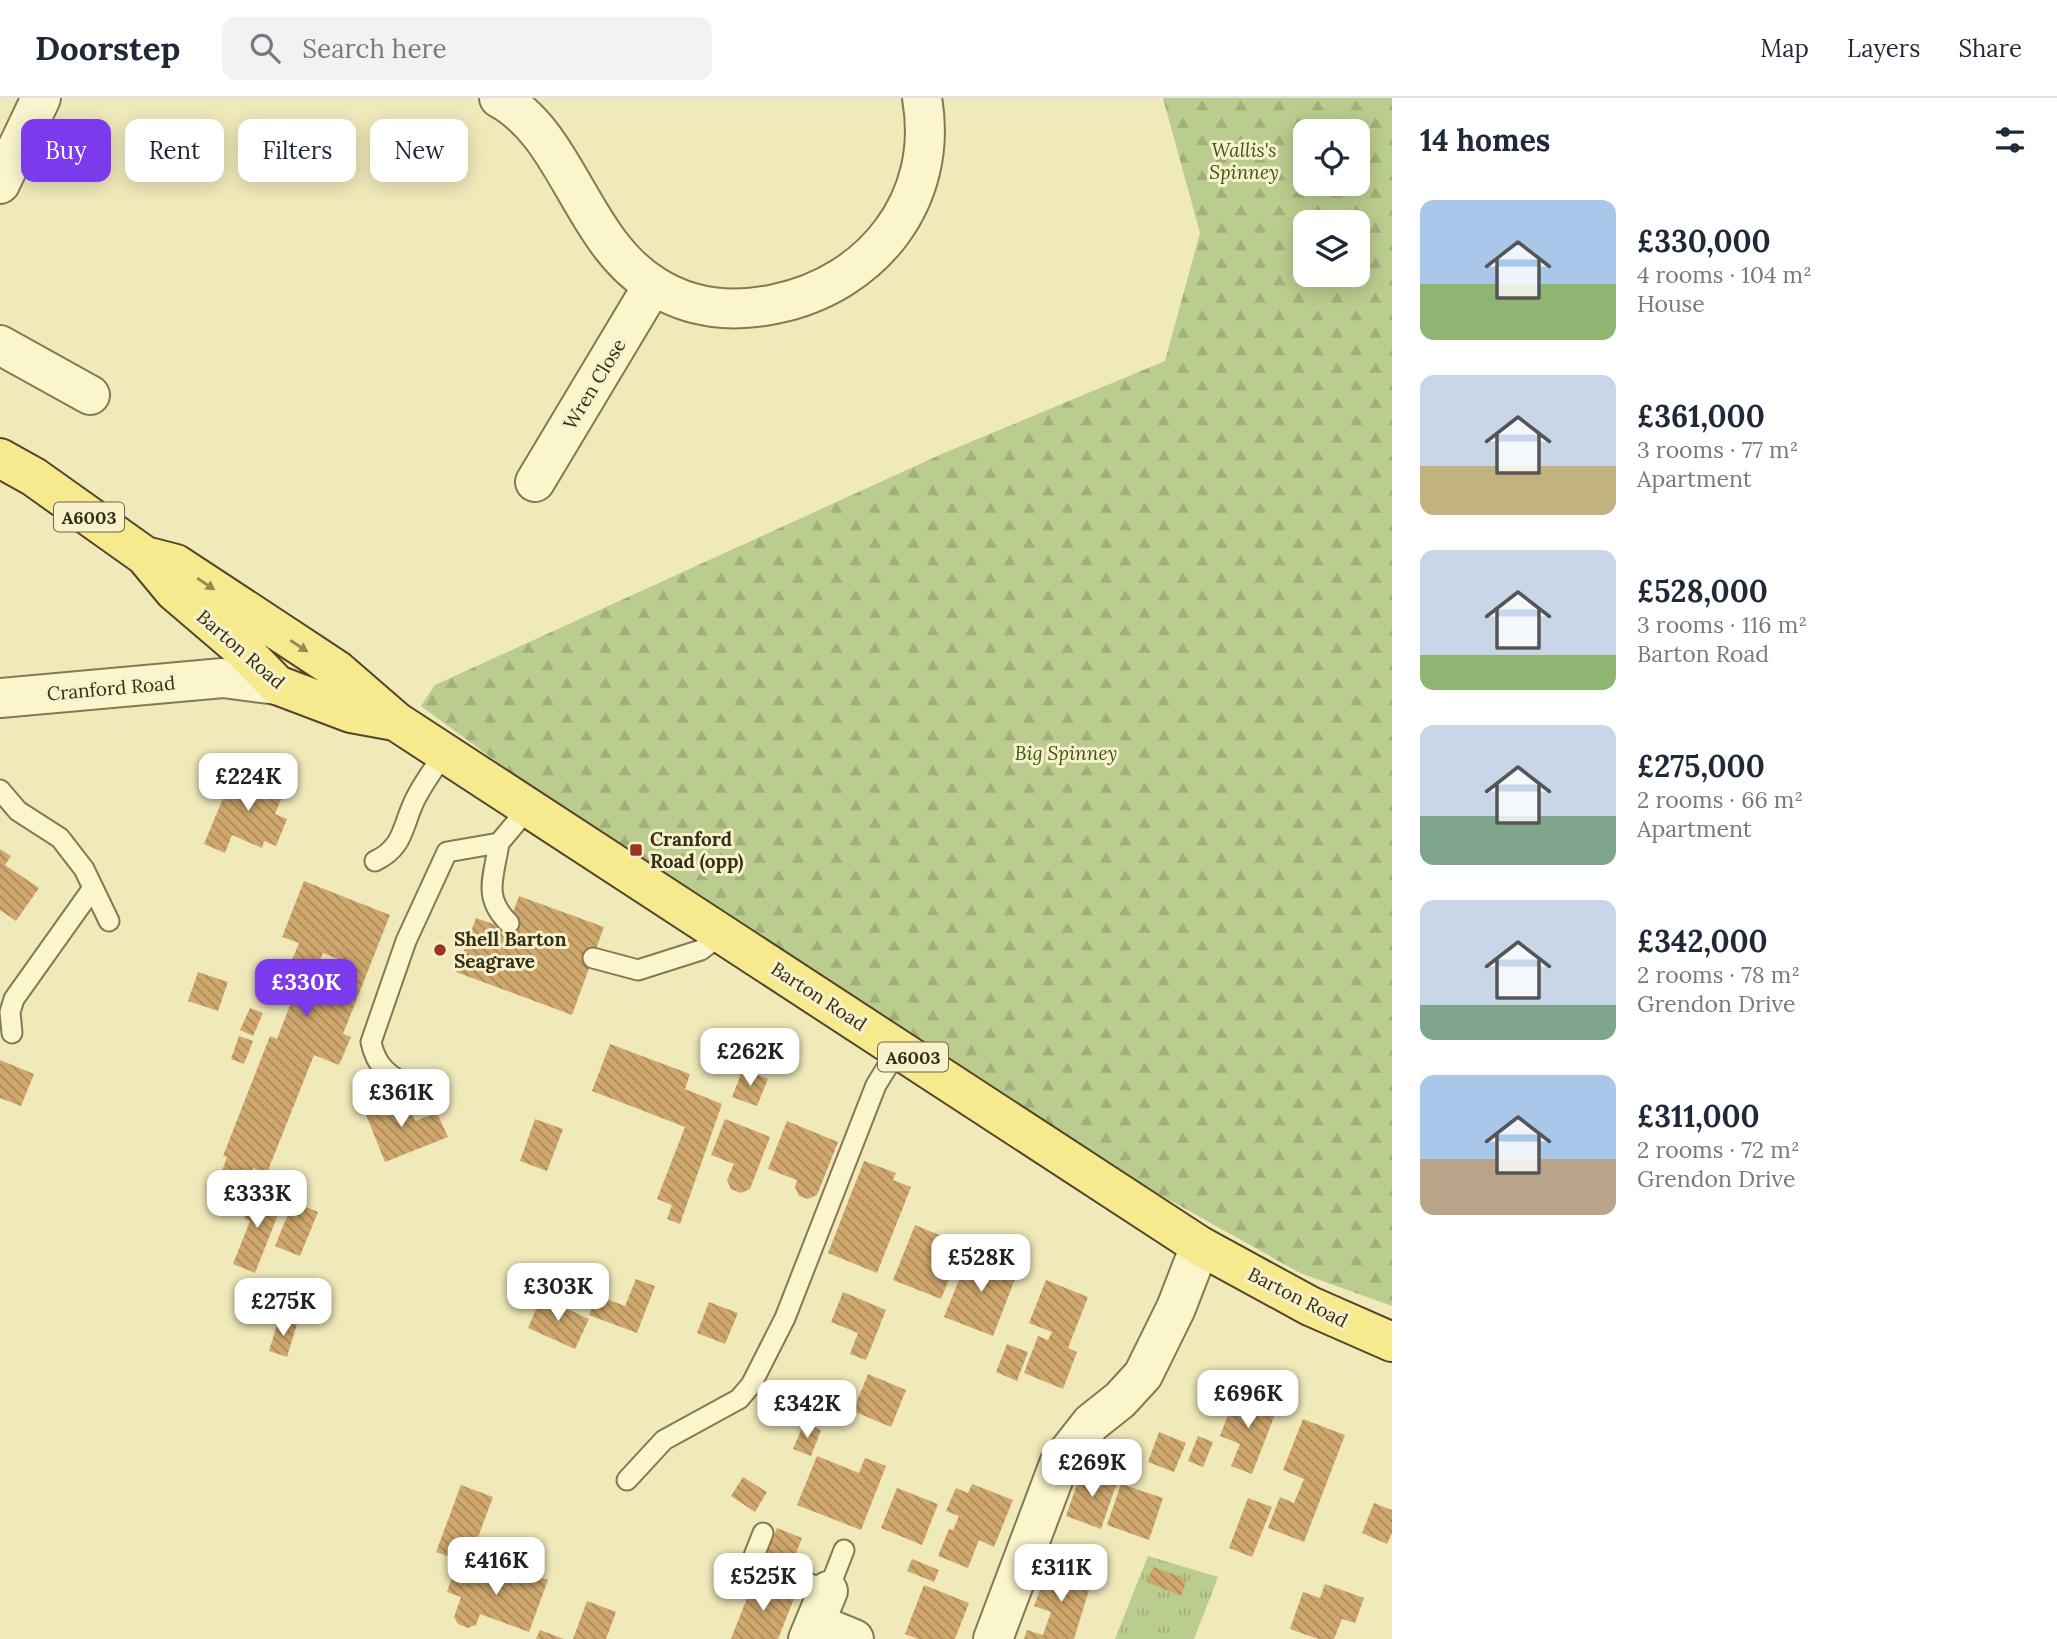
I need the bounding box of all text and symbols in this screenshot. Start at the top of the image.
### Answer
search box [222,17,712,80]
text: Doorstep [35,27,180,69]
icon: search [246,29,284,67]
text: Search here [302,32,447,65]
text: Map [1760,33,1809,64]
text: Layers [1847,33,1920,64]
text: Share [1958,33,2022,64]
chip: Buy [21,119,111,182]
chip: Rent [125,119,224,182]
chip: Filters [238,119,356,182]
chip: New [370,119,468,182]
map controls [1293,119,1370,287]
button: locate [1293,119,1370,196]
text: 14 homes [1420,121,1550,159]
icon: filters [1991,121,2029,159]
park label: Wallis's Spinney [1209,138,1279,184]
button: layers [1293,210,1370,287]
text: £330,000 [1637,222,1771,260]
icon: home [1476,228,1560,312]
text: 4 rooms · 104 m² [1637,260,1812,289]
text: House [1637,289,1705,318]
street label: Wren Close [557,334,631,434]
text: £361,000 [1637,397,1765,435]
icon: home [1476,403,1560,487]
text: 3 rooms · 77 m² [1637,435,1798,464]
text: Apartment [1637,464,1752,493]
road number: A6003 [54,502,124,531]
text: £528,000 [1637,572,1768,610]
one-way arrow [196,577,215,590]
icon: home [1476,578,1560,662]
street label: Barton Road [192,604,290,694]
text: 3 rooms · 116 m² [1637,610,1807,639]
one-way arrow [290,639,309,652]
text: Barton Road [1637,639,1769,668]
street label: Cranford Road [46,670,176,706]
park label: Big Spinney [1015,741,1117,765]
text: £275,000 [1637,747,1765,785]
icon: home [1476,753,1560,837]
pin: £224K [199,754,297,813]
text: £224K [215,761,281,790]
text: 2 rooms · 66 m² [1637,785,1803,814]
text: Apartment [1637,814,1752,843]
place label: Cranford Road (opp) [650,827,744,874]
marker: Cranford Road (opp) [628,842,644,858]
text: £342,000 [1637,922,1768,960]
place label: Shell Barton Seagrave [454,927,567,973]
icon: home [1476,928,1560,1012]
marker: Shell Barton Seagrave [432,942,448,958]
street label: Barton Road [767,956,871,1036]
pin: £330K [257,960,355,1019]
text: 2 rooms · 78 m² [1637,960,1800,989]
text: £330K [271,967,341,996]
text: Grendon Drive [1637,989,1795,1018]
pin: £262K [701,1028,799,1088]
text: £262K [716,1036,784,1065]
road number: A6003 [878,1042,948,1072]
pin: £361K [352,1070,450,1129]
text: £361K [369,1077,434,1106]
text: £311,000 [1637,1097,1760,1135]
icon: home [1476,1103,1560,1187]
text: 2 rooms · 72 m² [1637,1135,1800,1164]
text: Grendon Drive [1637,1164,1795,1193]
pin: £333K [208,1170,306,1230]
text: £333K [223,1178,291,1207]
pin: £528K [932,1234,1030,1294]
text: £528K [947,1242,1015,1271]
street label: Barton Road [1244,1262,1352,1332]
pin: £303K [509,1264,607,1323]
text: £303K [523,1271,593,1300]
pin: £275K [234,1278,332,1338]
text: £275K [250,1286,316,1315]
pin: £696K [1199,1370,1297,1430]
text: £696K [1213,1378,1283,1407]
pin: £342K [758,1380,856,1440]
text: £342K [773,1388,841,1417]
pin: £269K [1043,1440,1141,1499]
text: £269K [1058,1447,1126,1476]
pin: £416K [447,1538,545,1597]
pin: £311K [1012,1544,1110,1604]
text: £416K [464,1545,528,1574]
text: £311K [1030,1552,1092,1581]
pin: £525K [714,1554,812,1613]
text: £525K [730,1561,796,1590]

